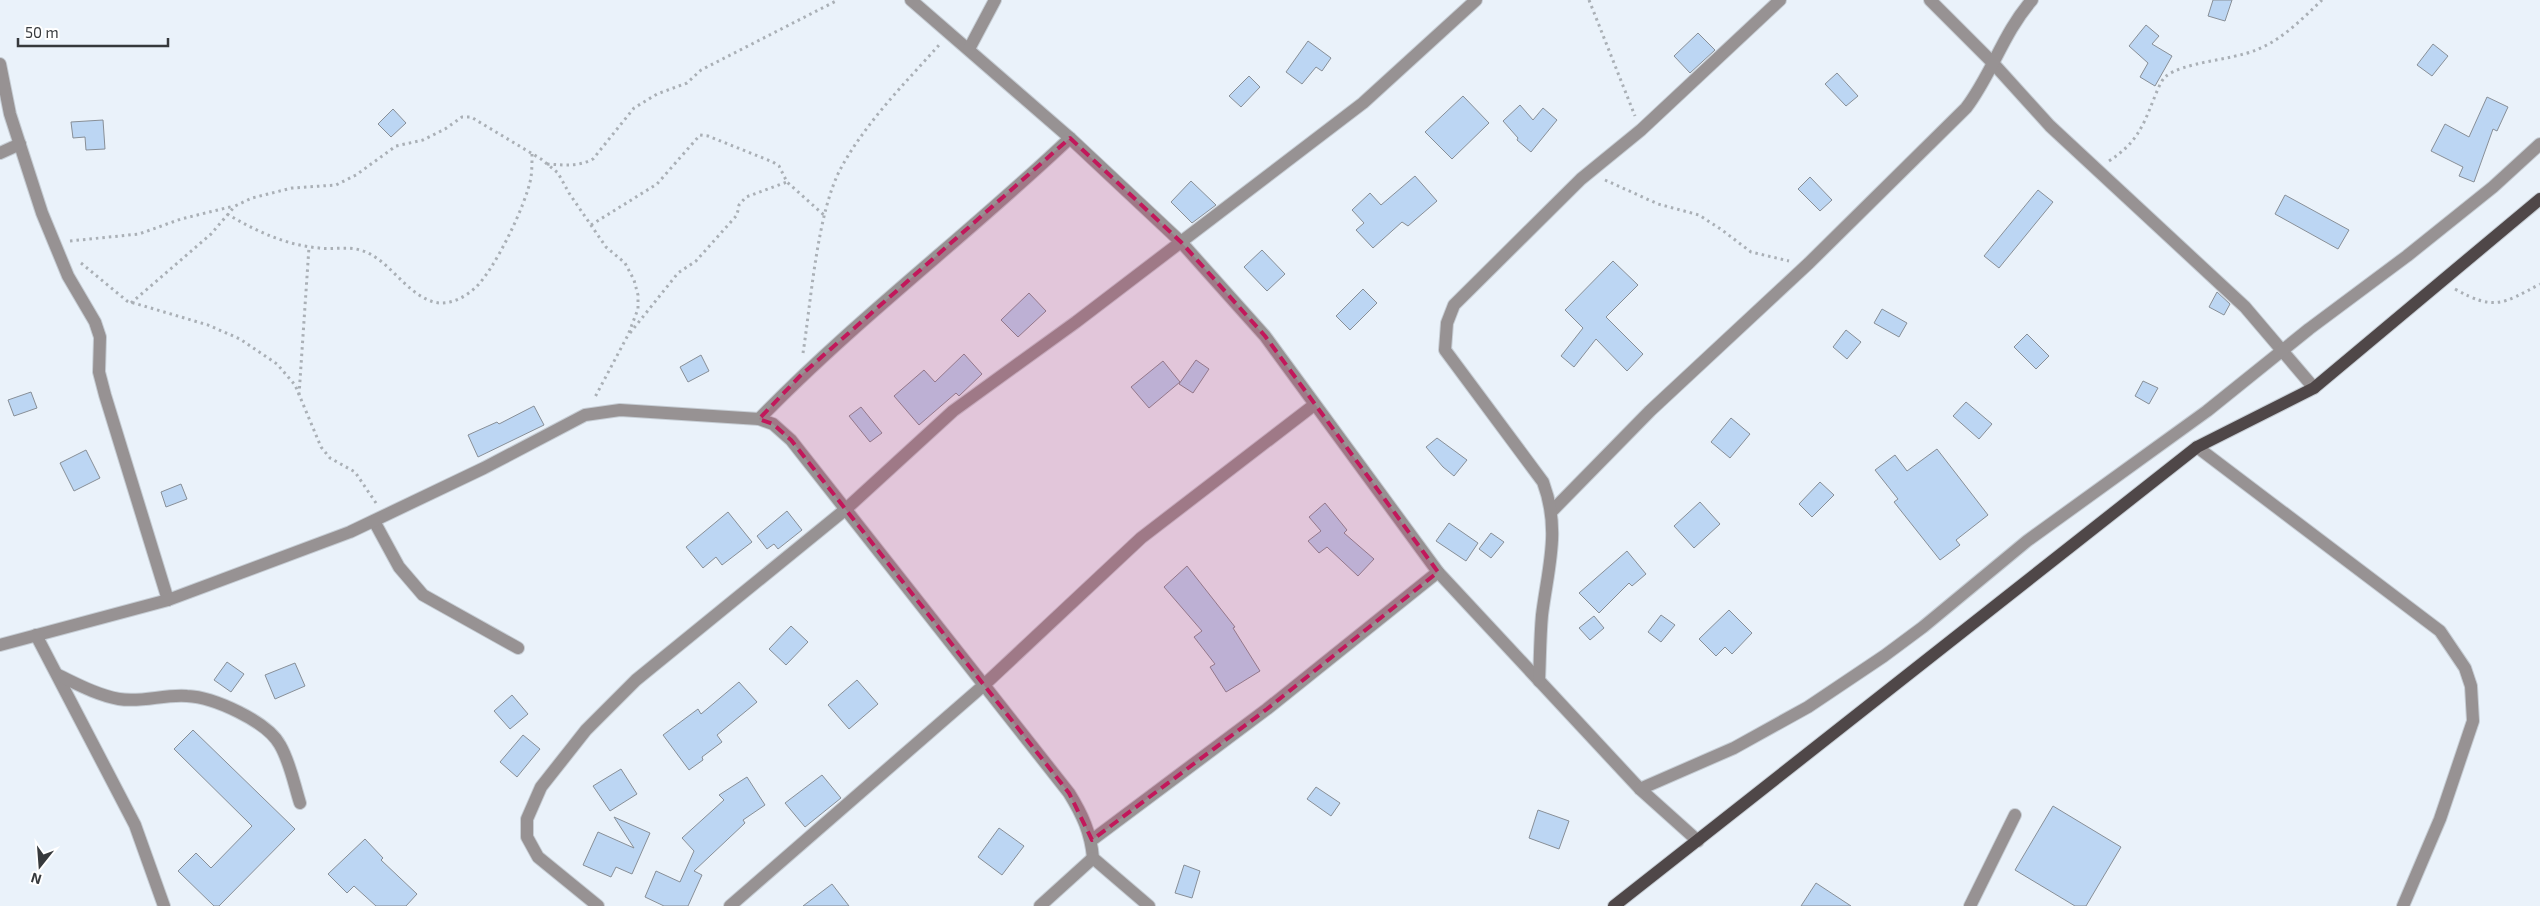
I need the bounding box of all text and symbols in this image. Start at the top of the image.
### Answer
scale bar [18,15,168,47]
text: 50 m [25,23,59,41]
north arrow [15,841,65,891]
text: N [29,869,43,889]

